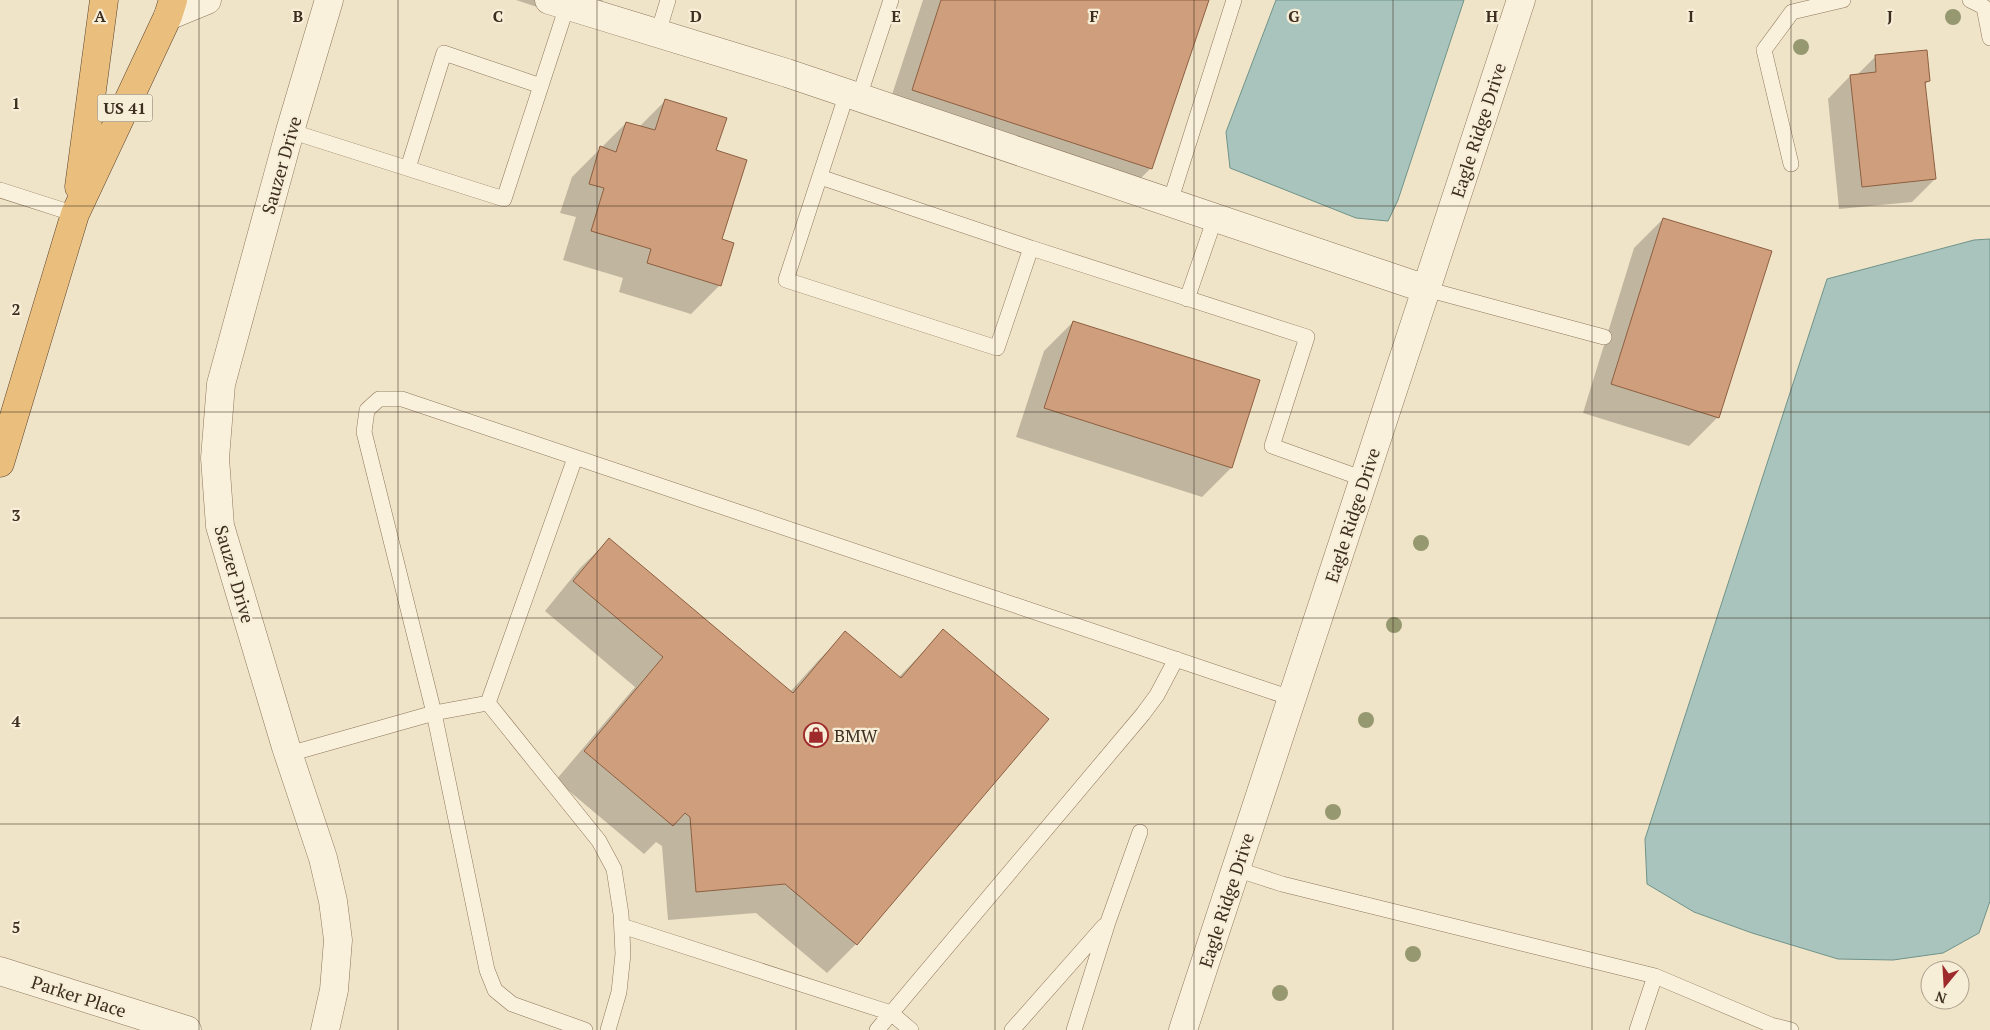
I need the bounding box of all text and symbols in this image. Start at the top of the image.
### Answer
text: A [94,5,106,27]
text: B [293,5,303,27]
text: C [493,5,503,27]
text: D [690,5,702,27]
text: E [891,5,901,27]
text: F [1089,5,1099,27]
text: G [1288,5,1300,27]
text: H [1486,5,1498,27]
text: I [1688,5,1694,27]
text: J [1887,5,1893,27]
street label: Eagle Ridge Drive [1445,59,1511,201]
text: 1 [11,92,21,114]
road number: US 41 [98,95,152,122]
street label: Sauzer Drive [256,113,306,217]
text: 2 [11,298,21,320]
street label: Eagle Ridge Drive [1319,444,1385,586]
text: 3 [11,504,21,526]
street label: Sauzer Drive [210,522,260,626]
text: 4 [11,710,21,732]
shop icon: BMW [803,722,829,748]
place label: BMW [834,723,878,747]
street label: Eagle Ridge Drive [1193,829,1259,971]
text: 5 [11,916,21,938]
north arrow [1920,960,1970,1010]
street label: Parker Place [28,969,130,1023]
text: N [1932,987,1949,1009]

